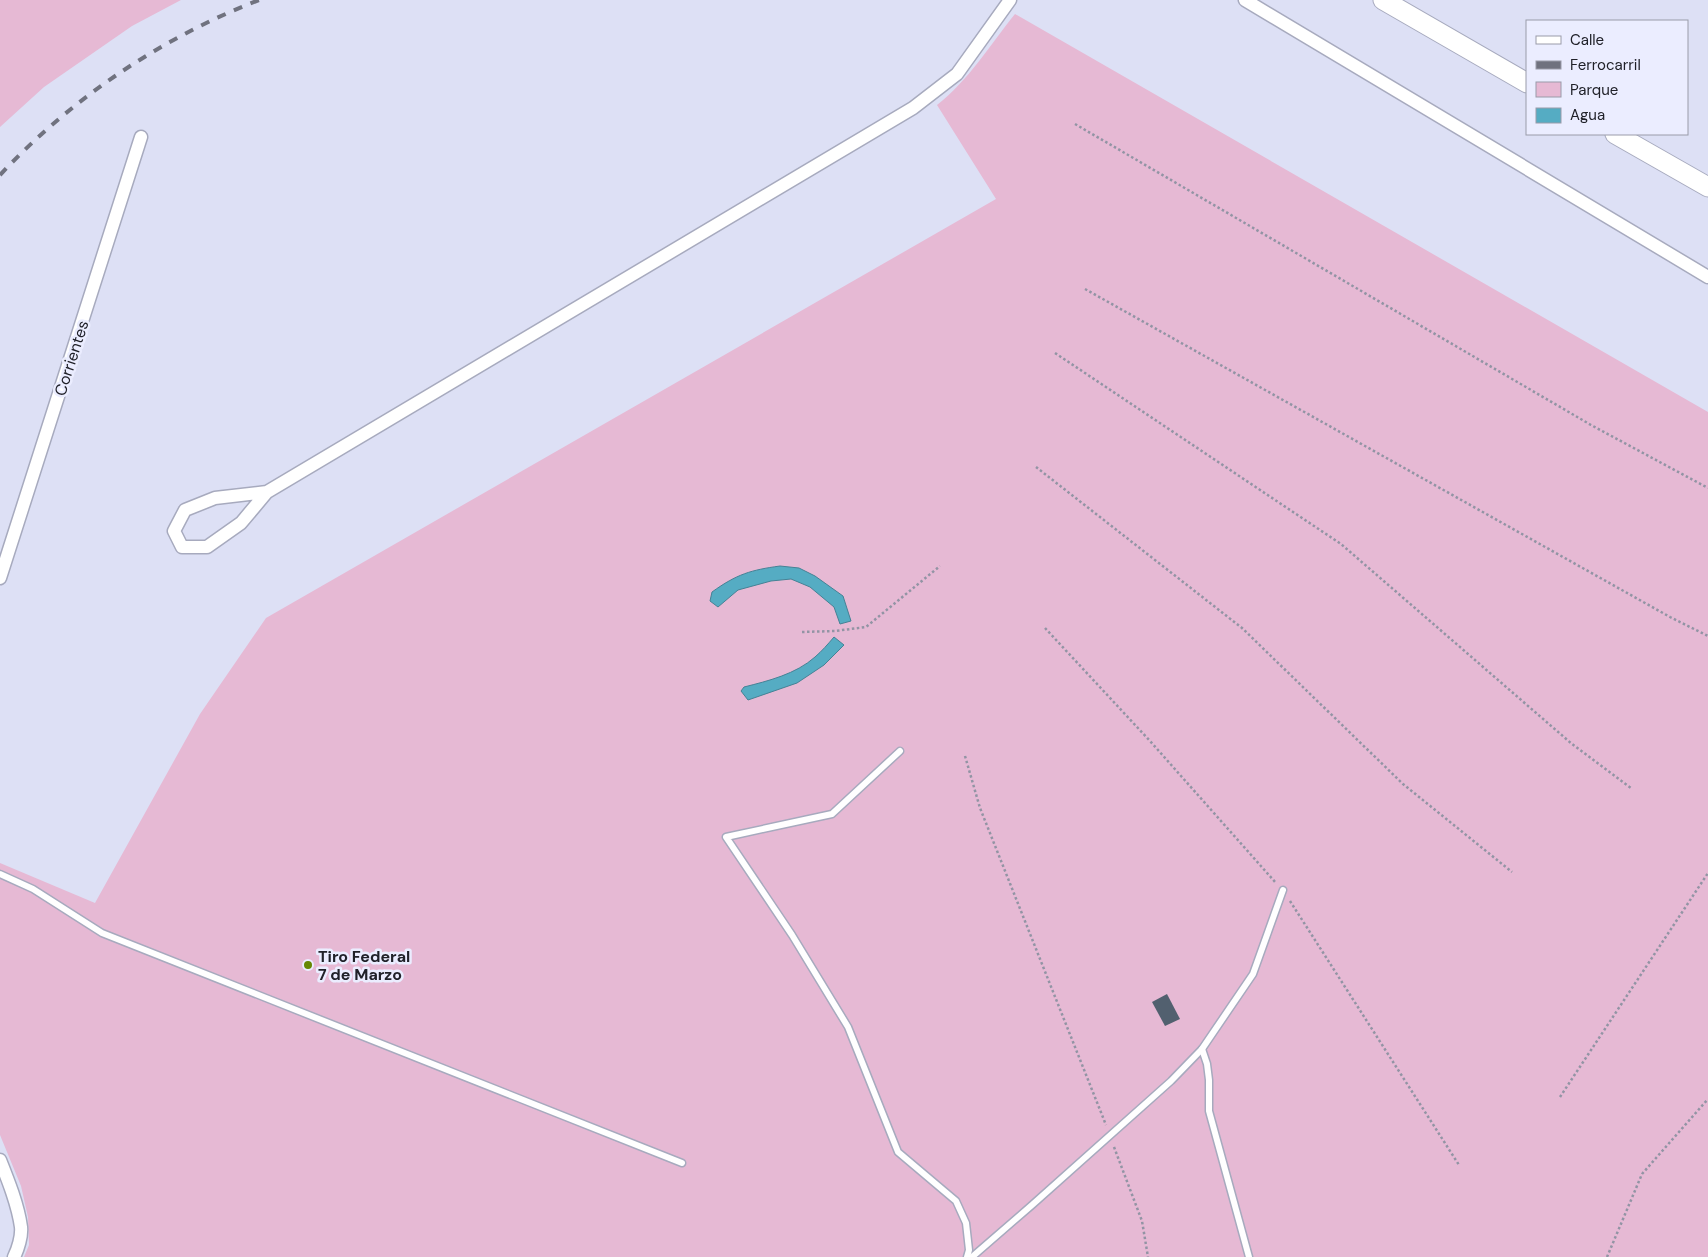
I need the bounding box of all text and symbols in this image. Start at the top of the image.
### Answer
legend [1526,20,1688,135]
text: Calle [1570,30,1604,50]
text: Ferrocarril [1570,55,1641,75]
text: Parque [1570,80,1618,100]
text: Agua [1570,105,1605,125]
street label: Corrientes [49,318,94,399]
place label: Tiro Federal 7 de Marzo [318,946,410,985]
marker: Tiro Federal 7 de Marzo [302,959,314,971]

